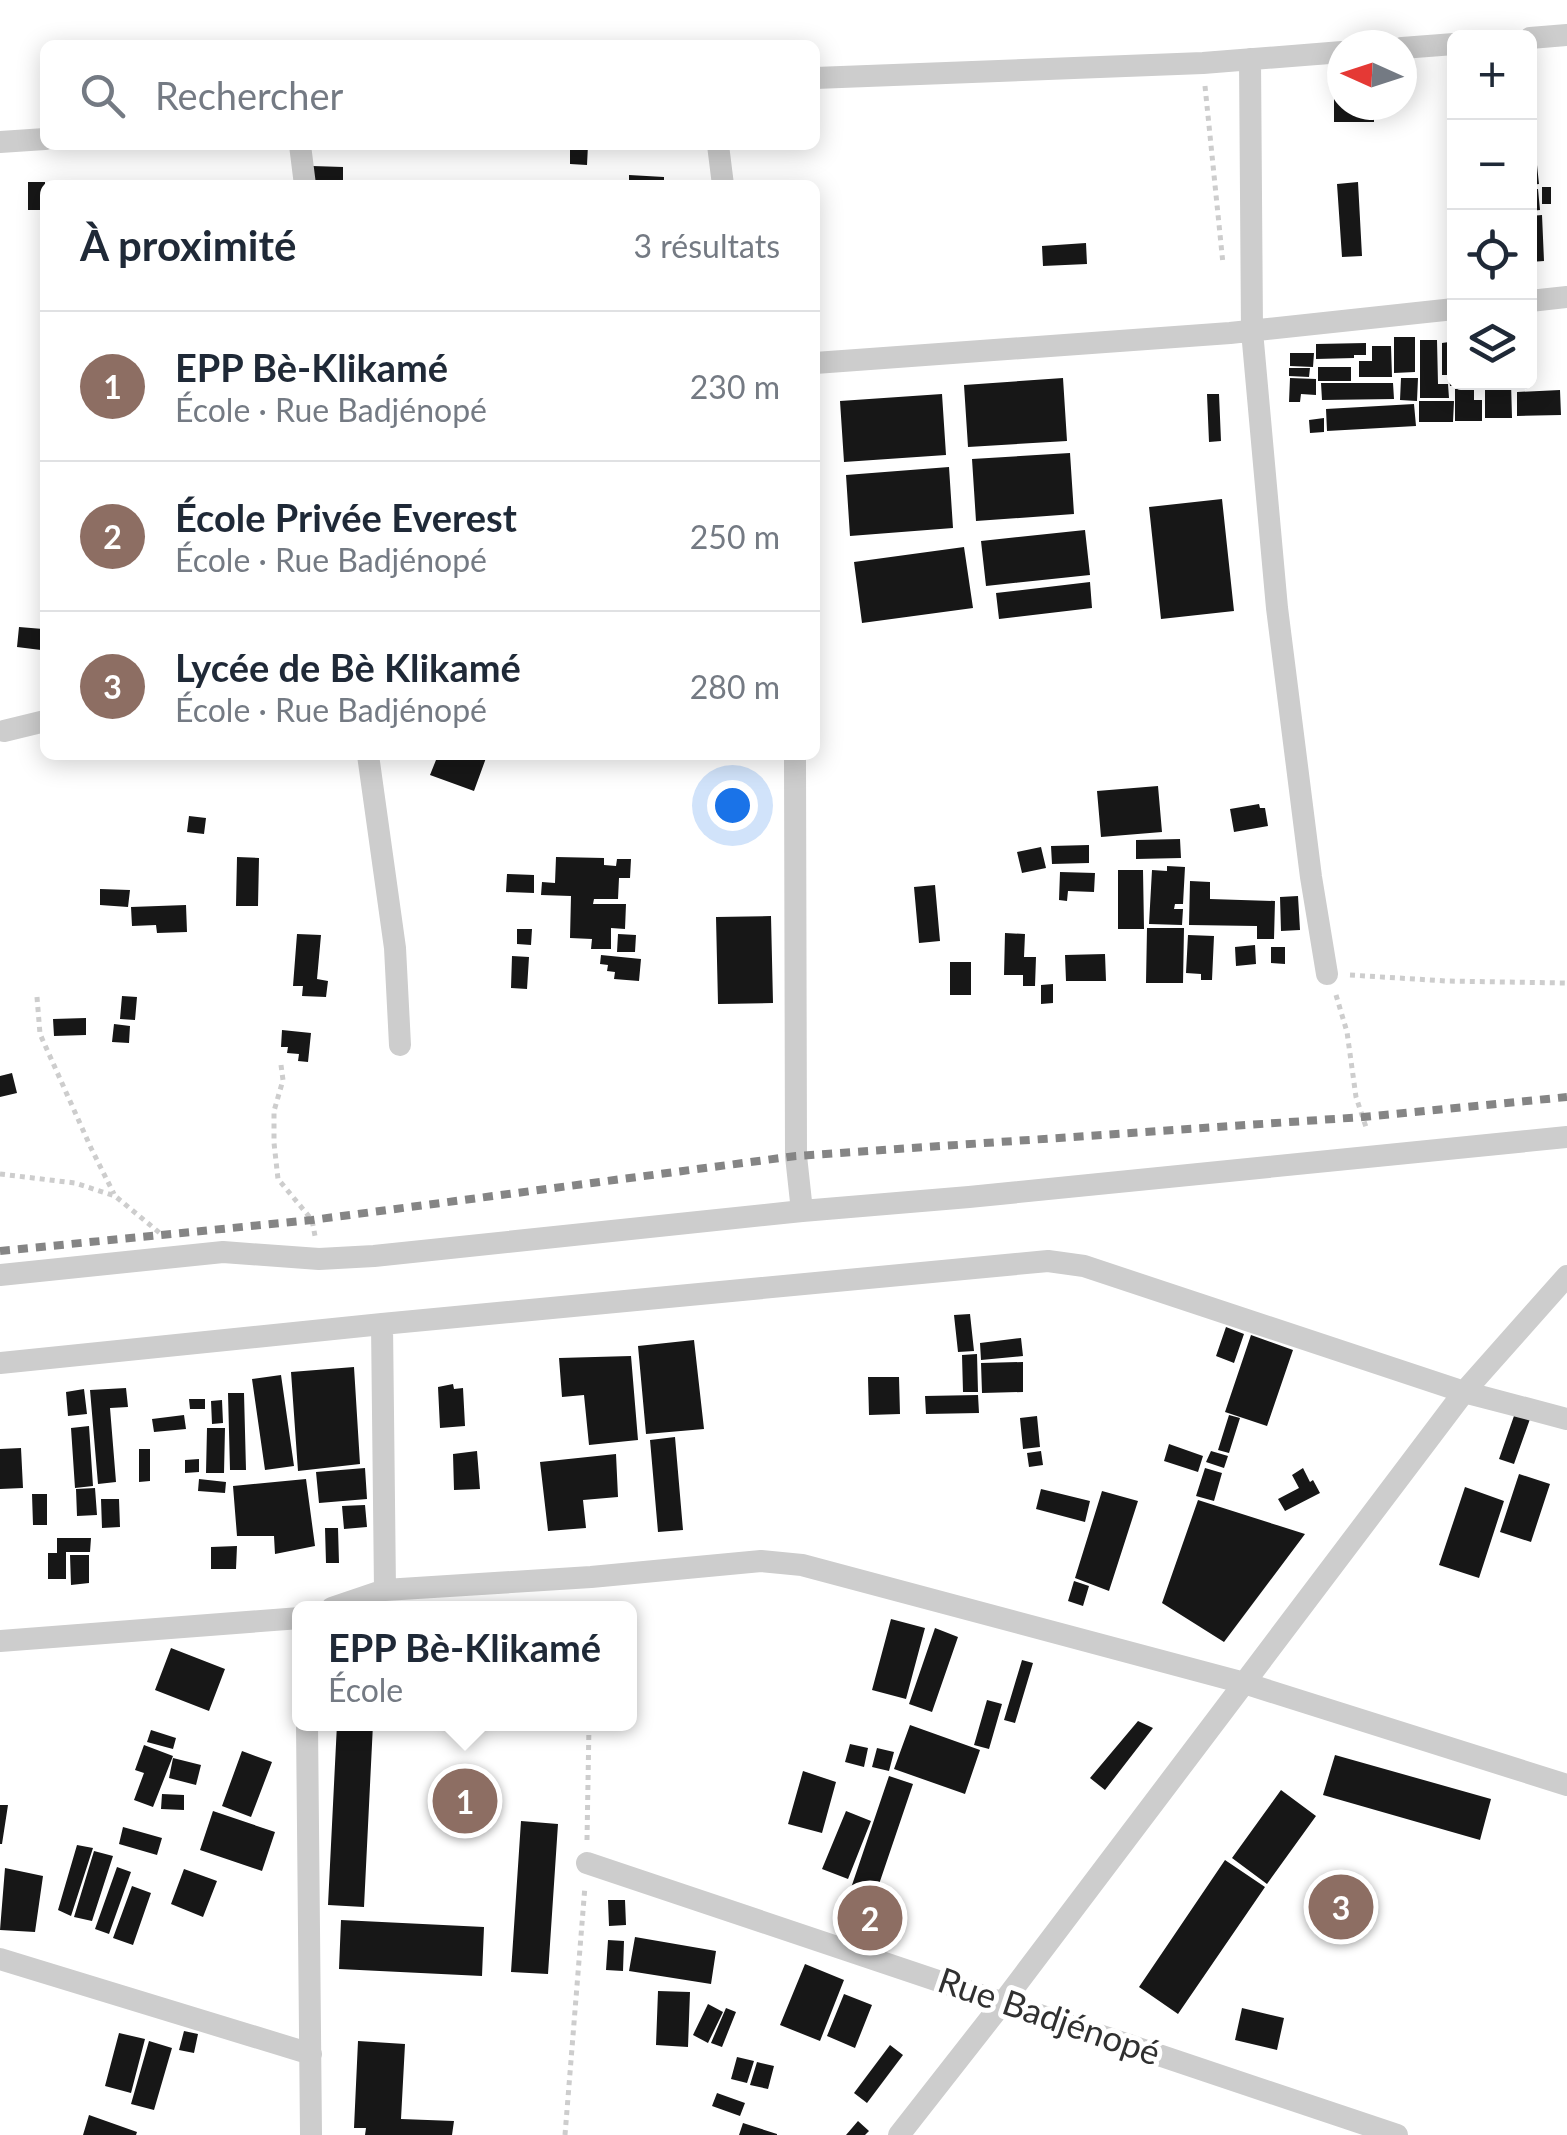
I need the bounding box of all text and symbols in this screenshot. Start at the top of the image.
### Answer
north arrow [1327,30,1417,120]
map controls [1447,30,1537,390]
button: + [1447,30,1537,120]
search box [40,40,820,150]
icon: search [75,68,130,123]
text: Rechercher [155,72,343,118]
button: − [1447,120,1537,210]
button: locate [1447,210,1537,300]
text: À proximité [80,220,296,270]
text: 3 résultats [634,226,780,265]
button: layers [1447,300,1537,390]
text: EPP Bè-Klikamé [175,344,448,390]
text: 1 [103,367,122,406]
text: 230 m [690,367,780,406]
text: École · Rue Badjénopé [175,390,487,429]
text: École Privée Everest [175,494,517,540]
text: 2 [103,517,122,556]
text: 250 m [690,517,780,556]
text: École · Rue Badjénopé [175,540,487,579]
text: Lycée de Bè Klikamé [175,644,521,690]
text: 3 [103,667,122,706]
text: 280 m [690,667,780,706]
text: École · Rue Badjénopé [175,690,487,729]
your location [707,780,758,831]
popup [292,1601,637,1731]
text: EPP Bè-Klikamé [328,1624,601,1670]
text: École [328,1670,403,1709]
pin: 1 [432,1764,498,1838]
pin: 3 [1308,1870,1374,1944]
pin: 2 [838,1880,902,1956]
street label: Rue Badjénopé [933,1958,1166,2073]

